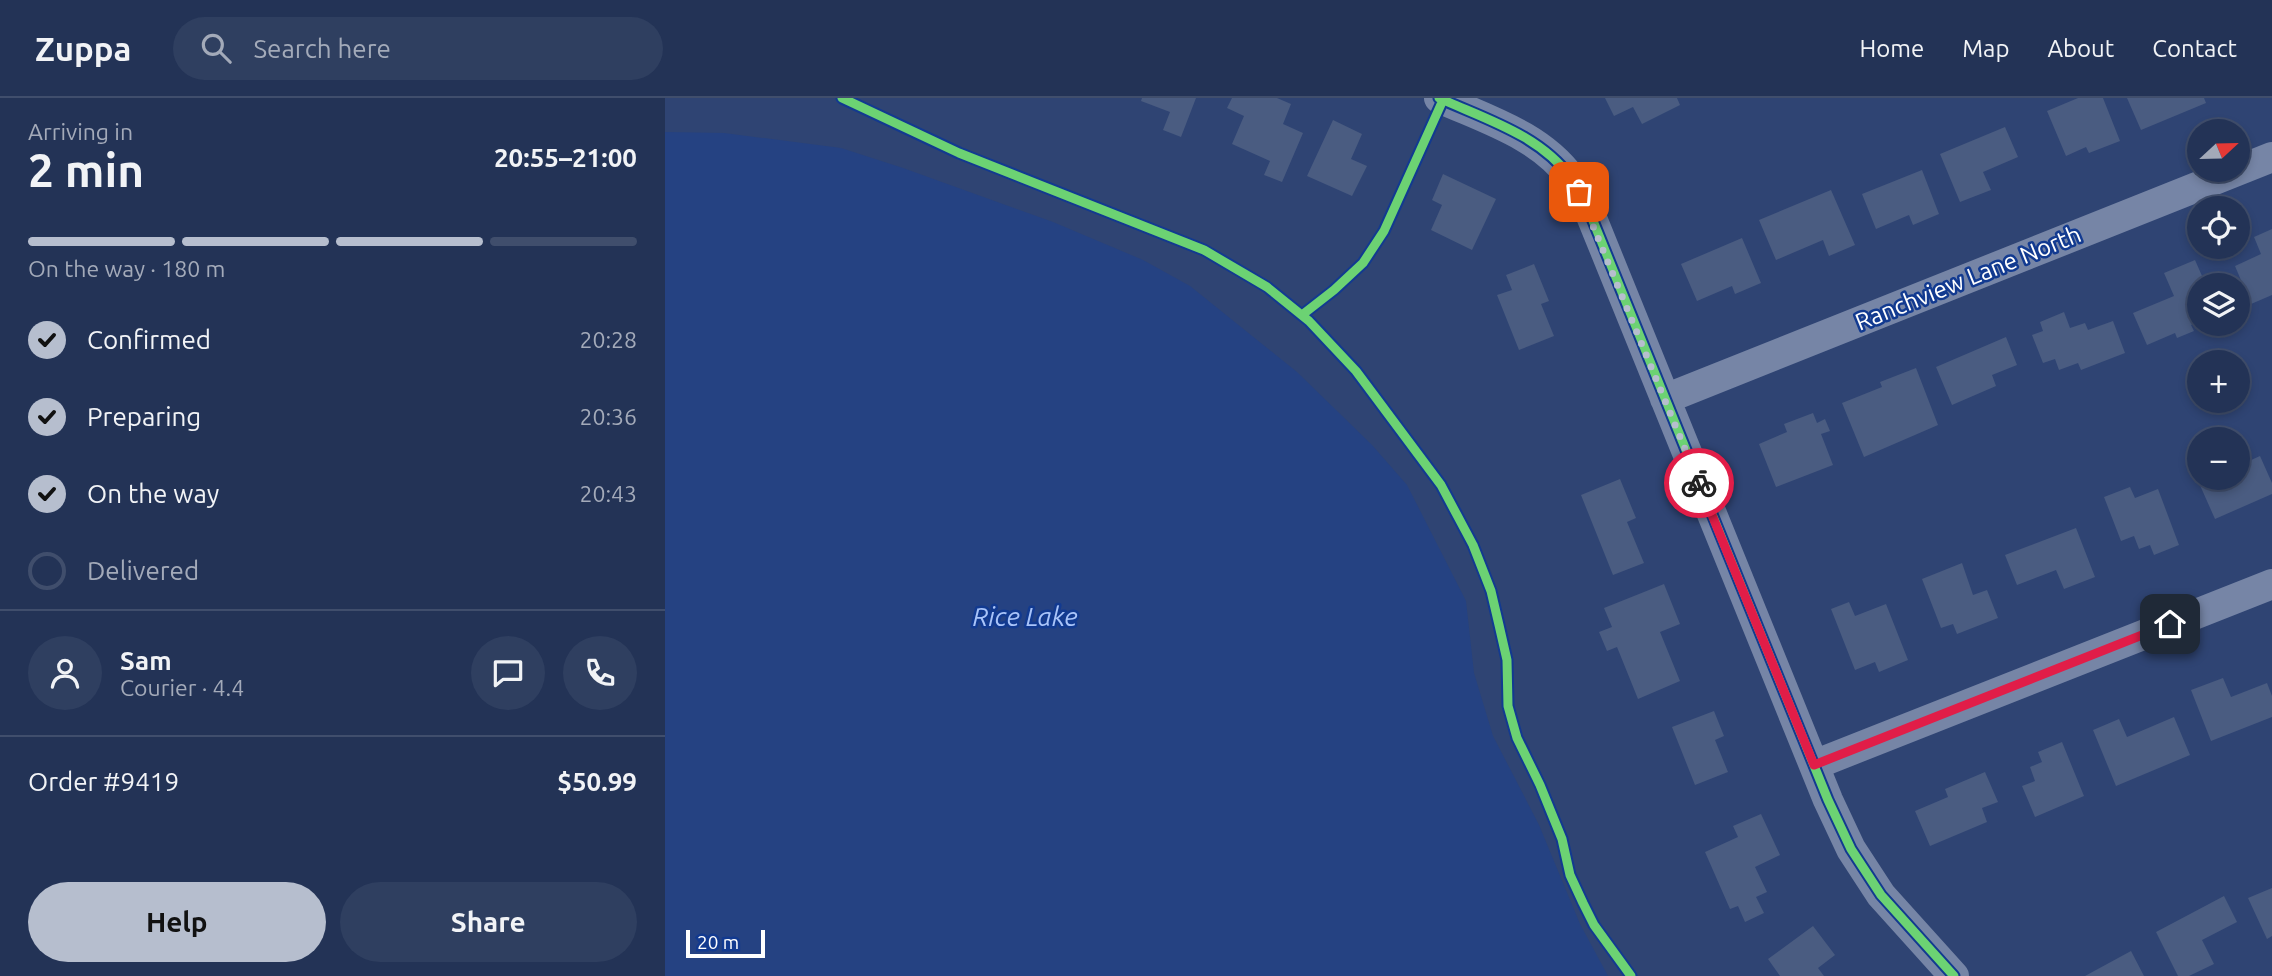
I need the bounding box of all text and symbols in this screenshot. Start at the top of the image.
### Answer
search box [173,17,663,80]
icon: search [197,29,235,67]
text: Zuppa [35,30,131,67]
text: Search here [253,34,391,63]
text: Home [1859,35,1924,62]
text: Map [1962,35,2009,62]
text: About [2047,35,2114,62]
text: Contact [2152,35,2237,62]
text: Arriving in [28,119,133,144]
north arrow [2187,119,2251,182]
map controls [2187,119,2250,490]
text: 20:55–21:00 [494,143,637,172]
text: 2 min [28,144,144,196]
pin [1549,162,1609,222]
icon: bag [1560,173,1598,211]
button: locate [2187,196,2250,259]
street label: Ranchview Lane North [1851,220,2085,336]
text: On the way · 180 m [28,256,225,281]
button: layers [2187,273,2250,336]
icon: check [28,321,66,359]
text: Confirmed [87,325,211,354]
text: 20:28 [579,327,637,352]
button: + [2187,350,2250,413]
icon: check [28,398,66,436]
text: Preparing [87,402,201,431]
text: 20:36 [579,404,637,429]
button: − [2187,427,2250,490]
courier [1664,448,1734,518]
icon: bike [1680,464,1718,502]
icon: check [28,475,66,513]
text: On the way [87,479,219,508]
text: 20:43 [579,481,637,506]
text: Delivered [87,556,199,585]
pin [2140,594,2200,654]
water label: Rice Lake [972,602,1078,631]
icon: home [2151,605,2189,643]
button: person [28,636,102,710]
button: chat [471,636,545,710]
button: phone [563,636,637,710]
text: Sam [120,646,172,675]
text: Courier · 4.4 [120,675,244,700]
text: Order #9419 [28,767,179,796]
text: $50.99 [557,767,637,796]
button: Help [28,882,326,962]
button: Share [340,882,637,962]
scale bar [686,927,765,959]
text: 20 m [697,931,739,953]

